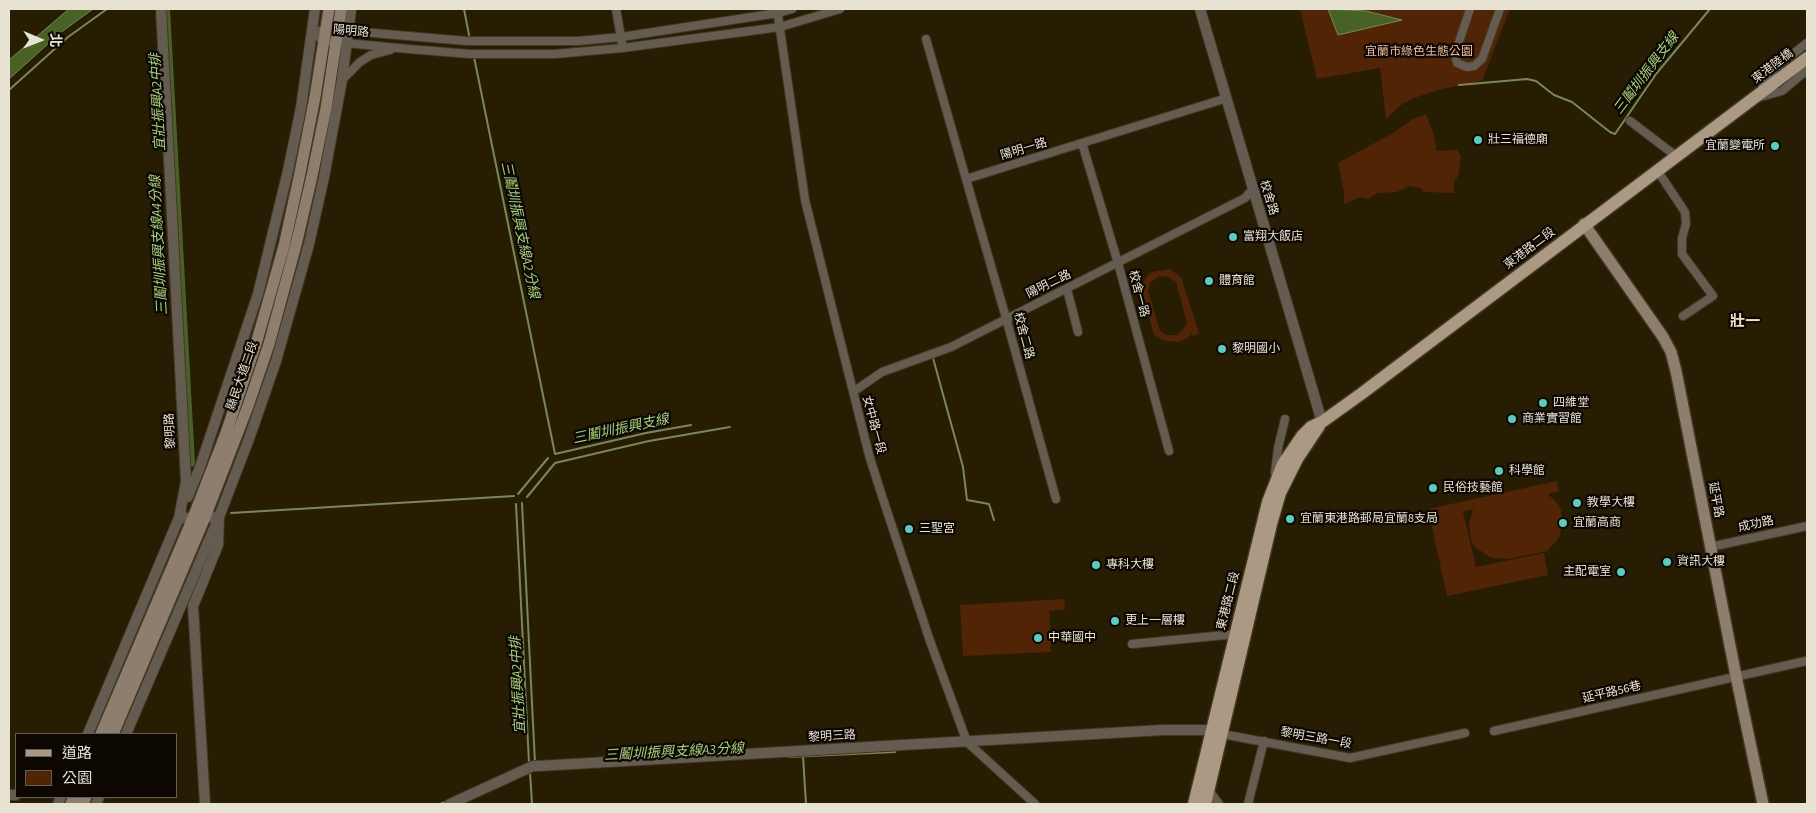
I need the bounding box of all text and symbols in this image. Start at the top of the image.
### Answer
north arrow [15,15,65,65]
street label: 陽明路 [332,23,370,41]
water label: 三鬮圳振興支線 [1611,30,1683,118]
text: 北 [45,33,65,47]
park label: 宜蘭市綠色生態公園 [1365,45,1473,59]
street label: 東港陸橋 [1749,47,1797,87]
water label: 宜壯振興A2中排 [148,53,170,151]
place label: 壯三福德廟 [1488,133,1548,147]
marker: 壯三福德廟 [1472,134,1484,146]
street label: 陽明一路 [999,136,1049,164]
place label: 宜蘭變電所 [1705,139,1765,153]
marker: 宜蘭變電所 [1769,140,1781,152]
water label: 三鬮圳振興支線A2分線 [496,160,542,300]
water label: 三鬮圳振興支線A4分線 [148,175,172,315]
street label: 校舍路 [1256,179,1280,217]
street label: 東港路二段 [1502,225,1558,273]
place label: 富翔大飯店 [1243,230,1303,244]
marker: 富翔大飯店 [1227,231,1239,243]
street label: 陽明二路 [1024,268,1074,302]
street label: 校舍一路 [1125,269,1151,319]
place label: 體育館 [1219,274,1255,288]
marker: 體育館 [1203,275,1215,287]
street label: 校舍二路 [1010,311,1036,361]
district label: 壯一 [1730,314,1760,332]
street label: 縣民大道二段 [224,340,262,412]
place label: 黎明國小 [1232,342,1280,356]
marker: 黎明國小 [1216,343,1228,355]
street label: 女中路一段 [858,394,888,456]
place label: 四維堂 [1553,396,1589,410]
marker: 四維堂 [1537,397,1549,409]
water label: 三鬮圳振興支線 [571,412,671,448]
place label: 商業實習館 [1522,412,1582,426]
street label: 黎明路 [163,413,179,449]
marker: 商業實習館 [1506,413,1518,425]
place label: 科學館 [1509,464,1545,478]
marker: 科學館 [1493,465,1505,477]
place label: 民俗技藝館 [1443,481,1503,495]
street label: 延平路 [1704,481,1726,519]
marker: 民俗技藝館 [1427,482,1439,494]
place label: 教學大樓 [1587,496,1635,510]
marker: 教學大樓 [1571,497,1583,509]
place label: 宜蘭東港路郵局宜蘭8支局 [1300,512,1438,526]
marker: 宜蘭東港路郵局宜蘭8支局 [1284,513,1296,525]
street label: 成功路 [1737,514,1775,536]
place label: 宜蘭高商 [1573,516,1621,530]
marker: 宜蘭高商 [1557,517,1569,529]
place label: 三聖宮 [919,522,955,536]
marker: 三聖宮 [903,523,915,535]
place label: 資訊大樓 [1677,555,1725,569]
marker: 資訊大樓 [1661,556,1673,568]
place label: 專科大樓 [1106,558,1154,572]
marker: 專科大樓 [1090,559,1102,571]
place label: 主配電室 [1563,565,1611,579]
marker: 主配電室 [1615,566,1627,578]
street label: 東港路二段 [1215,570,1243,632]
place label: 更上一層樓 [1125,614,1185,628]
marker: 更上一層樓 [1109,615,1121,627]
place label: 中華國中 [1048,631,1096,645]
marker: 中華國中 [1032,632,1044,644]
water label: 宜壯振興A2中排 [508,636,530,734]
street label: 延平路56巷 [1581,679,1643,707]
street label: 黎明三路一段 [1279,726,1353,752]
street label: 黎明三路 [808,729,856,745]
legend [15,733,178,798]
water label: 三鬮圳振興支線A3分線 [604,741,744,765]
text: 道路 [62,743,92,764]
text: 公園 [62,768,92,789]

